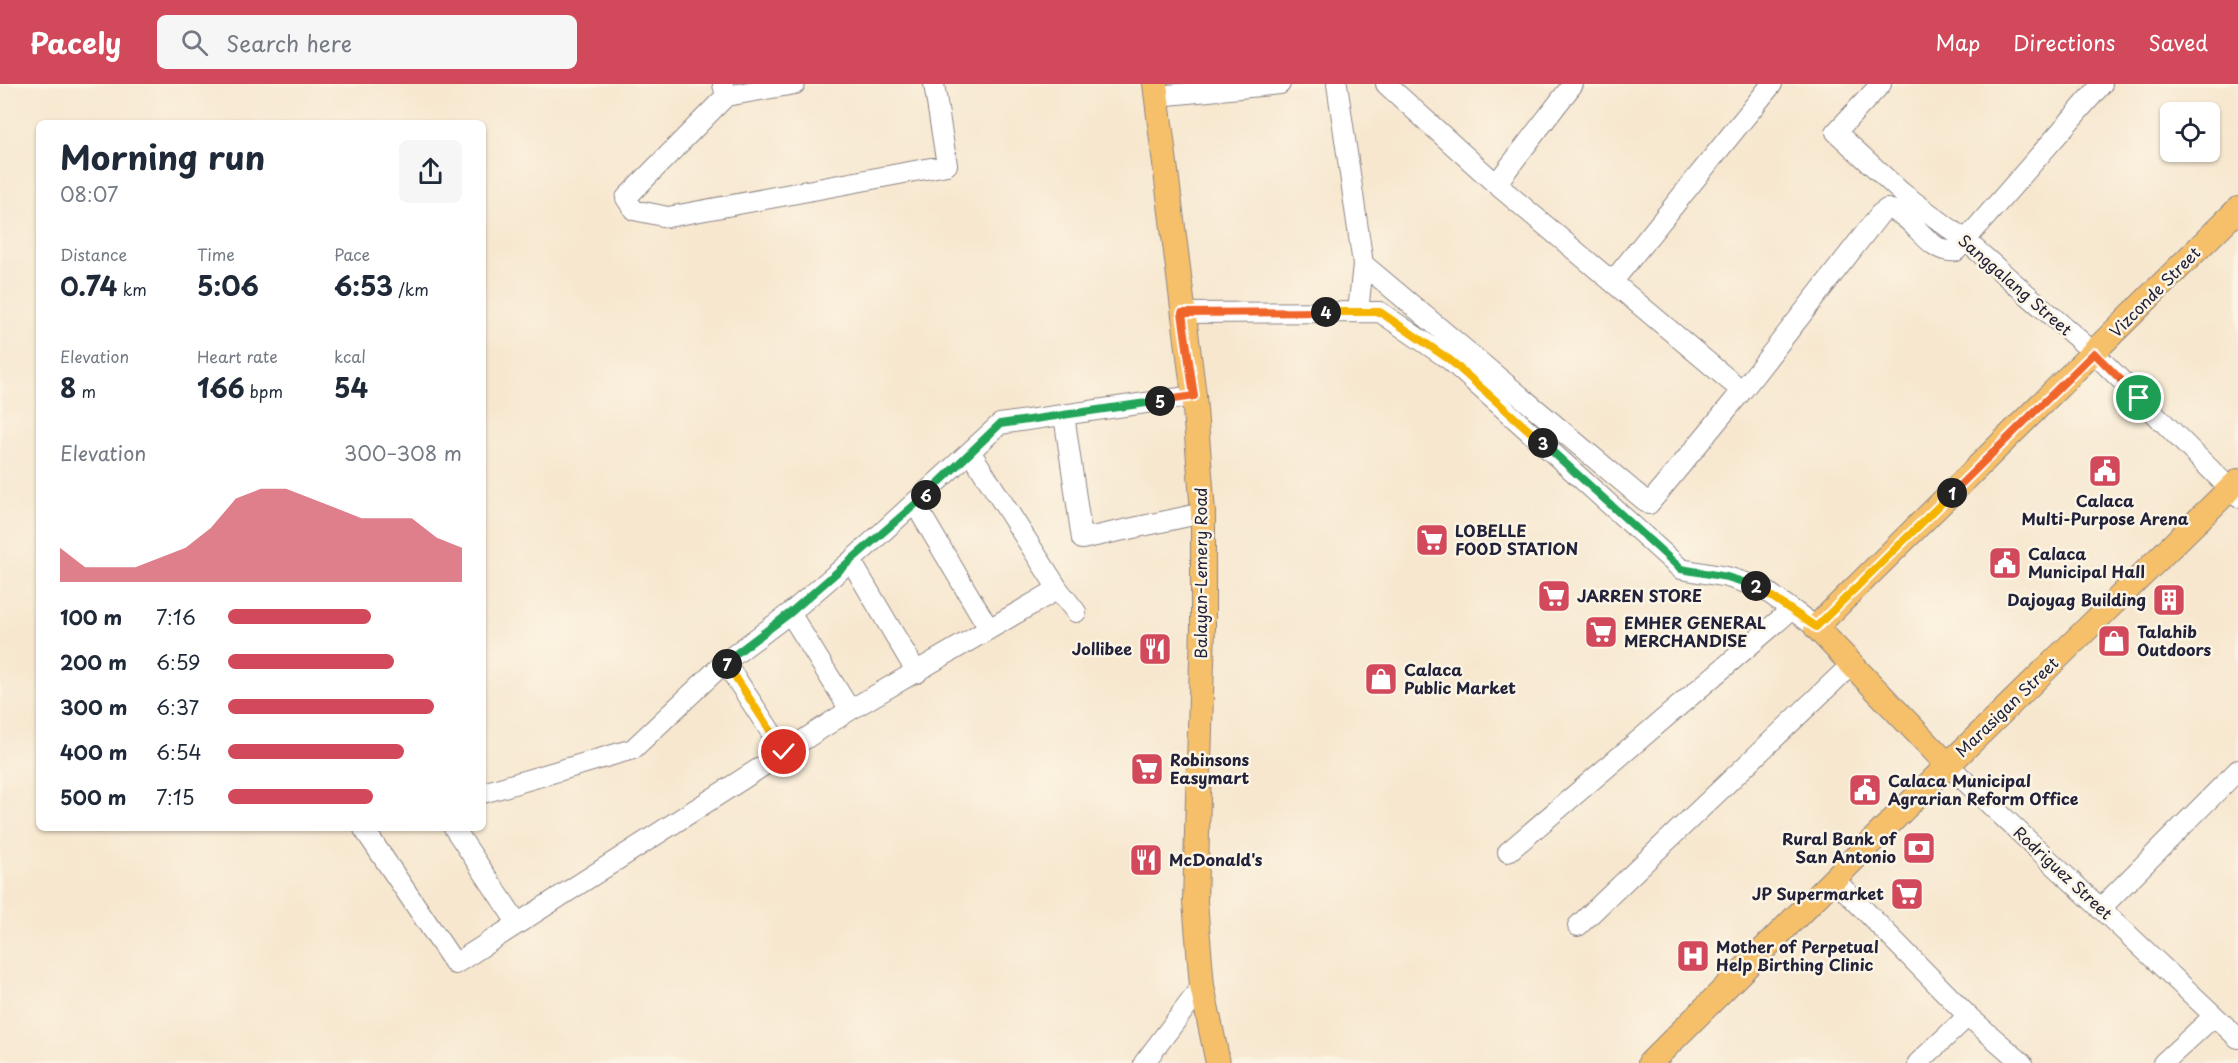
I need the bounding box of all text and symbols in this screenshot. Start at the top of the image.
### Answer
search box [157,15,577,69]
text: Pacely [30,21,121,64]
icon: search [178,26,211,59]
text: Search here [226,26,352,59]
text: Map [1935,26,1980,58]
text: Directions [2013,26,2115,58]
text: Saved [2148,26,2208,58]
map controls [2160,102,2220,162]
button: locate [2160,102,2220,162]
text: Morning run [60,131,265,181]
button: share [399,140,462,203]
text: 08:07 [60,179,118,209]
street label: Sanggalang Street [1954,228,2078,341]
street label: Vizconde Street [2104,240,2205,342]
text: Distance [60,242,127,266]
text: Time [197,242,235,266]
text: Pace [334,242,370,266]
text: 0.74 [60,266,117,305]
text: 5:06 [197,266,259,305]
text: 6:53 [334,266,393,305]
text: km [117,277,147,301]
text: /km [393,277,429,301]
pin: 4 [1311,297,1341,327]
text: 4 [1321,300,1331,324]
text: Elevation [60,344,129,368]
text: Heart rate [197,344,278,368]
text: kcal [334,344,366,368]
text: 8 [60,368,76,407]
text: 166 [197,368,245,407]
text: 54 [334,368,368,407]
pin [2113,372,2164,423]
text: m [76,379,96,403]
text: bpm [245,379,283,403]
icon: arrive [2122,381,2155,414]
pin: 5 [1145,386,1175,416]
text: 5 [1155,389,1165,413]
pin: 3 [1528,428,1558,458]
text: 3 [1538,431,1548,455]
text: Elevation [60,438,146,468]
text: 300–308 m [344,438,462,468]
public building icon: Calaca Multi-Purpose Arena [2087,453,2123,489]
pin: 1 [1937,478,1967,508]
pin: 6 [911,480,941,510]
text: 1 [1948,481,1956,505]
text: 6 [920,483,932,507]
street label: Balayan-Lemery Road [1188,487,1212,659]
place label: Calaca Multi-Purpose Arena [2022,488,2189,530]
place label: LOBELLE FOOD STATION [1455,518,1578,560]
supermarket icon: LOBELLE FOOD STATION [1414,522,1450,558]
place label: Calaca Municipal Hall [2028,541,2145,583]
public building icon: Calaca Municipal Hall [1987,545,2023,581]
pin: 2 [1741,571,1771,601]
text: 2 [1750,574,1762,598]
supermarket icon: JARREN STORE [1536,578,1572,614]
building icon: Dajoyag Building [2151,582,2187,618]
place label: JARREN STORE [1577,583,1702,607]
place label: Dajoyag Building [2007,587,2146,611]
text: 100 m [60,602,122,632]
text: 7:16 [156,602,196,632]
place label: EMHER GENERAL MERCHANDISE [1624,610,1766,652]
supermarket icon: EMHER GENERAL MERCHANDISE [1583,614,1619,650]
place label: Talahib Outdoors [2137,619,2211,661]
shop icon: Talahib Outdoors [2096,623,2132,659]
restaurant icon: Jollibee [1137,631,1173,667]
place label: Jollibee [1072,636,1132,660]
text: 200 m [60,647,127,677]
text: 6:59 [156,647,201,677]
pin: 7 [712,649,742,679]
street label: Marasigan Street [1949,650,2064,762]
text: 7 [722,652,732,676]
place label: Calaca Public Market [1404,657,1516,699]
shop icon: Calaca Public Market [1363,661,1399,697]
text: 300 m [60,692,128,722]
text: 6:37 [156,692,199,722]
pin [758,726,809,777]
icon: check [767,735,800,768]
text: 400 m [60,737,128,767]
text: 6:54 [156,737,202,767]
place label: Robinsons Easymart [1170,747,1250,789]
supermarket icon: Robinsons Easymart [1129,751,1165,787]
place label: Calaca Municipal Agrarian Reform Office [1888,768,2079,810]
public building icon: Calaca Municipal Agrarian Reform Office [1847,772,1883,808]
text: 500 m [60,782,127,812]
text: 7:15 [156,782,195,812]
street label: Rodriguez Street [2009,820,2119,925]
place label: Rural Bank of San Antonio [1782,826,1897,868]
bank icon: Rural Bank of San Antonio [1901,830,1937,866]
restaurant icon: McDonald's [1128,842,1164,878]
place label: McDonald's [1169,847,1263,871]
supermarket icon: JP Supermarket [1889,876,1925,912]
place label: JP Supermarket [1752,881,1884,905]
place label: Mother of Perpetual Help Birthing Clinic [1716,934,1879,976]
hospital icon: Mother of Perpetual Help Birthing Clinic [1675,938,1711,974]

